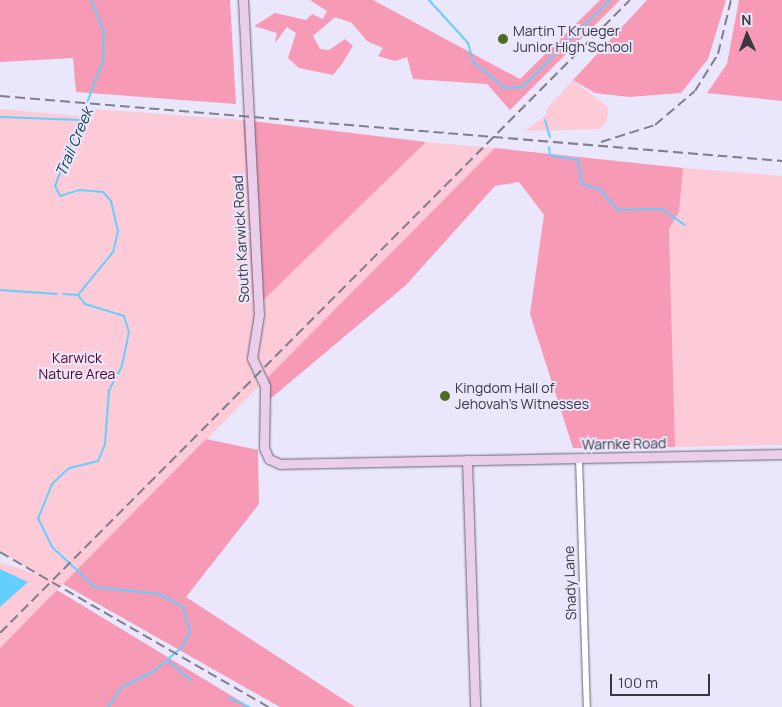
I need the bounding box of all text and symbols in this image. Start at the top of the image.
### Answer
north arrow [722,10,772,60]
text: N [741,10,752,29]
place label: Martin T Krueger Junior High School [513,23,632,56]
marker: Martin T Krueger Junior High School [497,33,509,45]
water label: Trail Creek [52,105,96,179]
street label: South Karwick Road [229,175,253,303]
park label: Karwick Nature Area [39,350,115,382]
place label: Kingdom Hall of Jehovah's Witnesses [455,380,589,412]
marker: Kingdom Hall of Jehovah's Witnesses [439,390,451,402]
street label: Warnke Road [582,435,666,453]
street label: Shady Lane [560,545,580,621]
scale bar [612,664,712,696]
text: 100 m [618,672,658,693]

